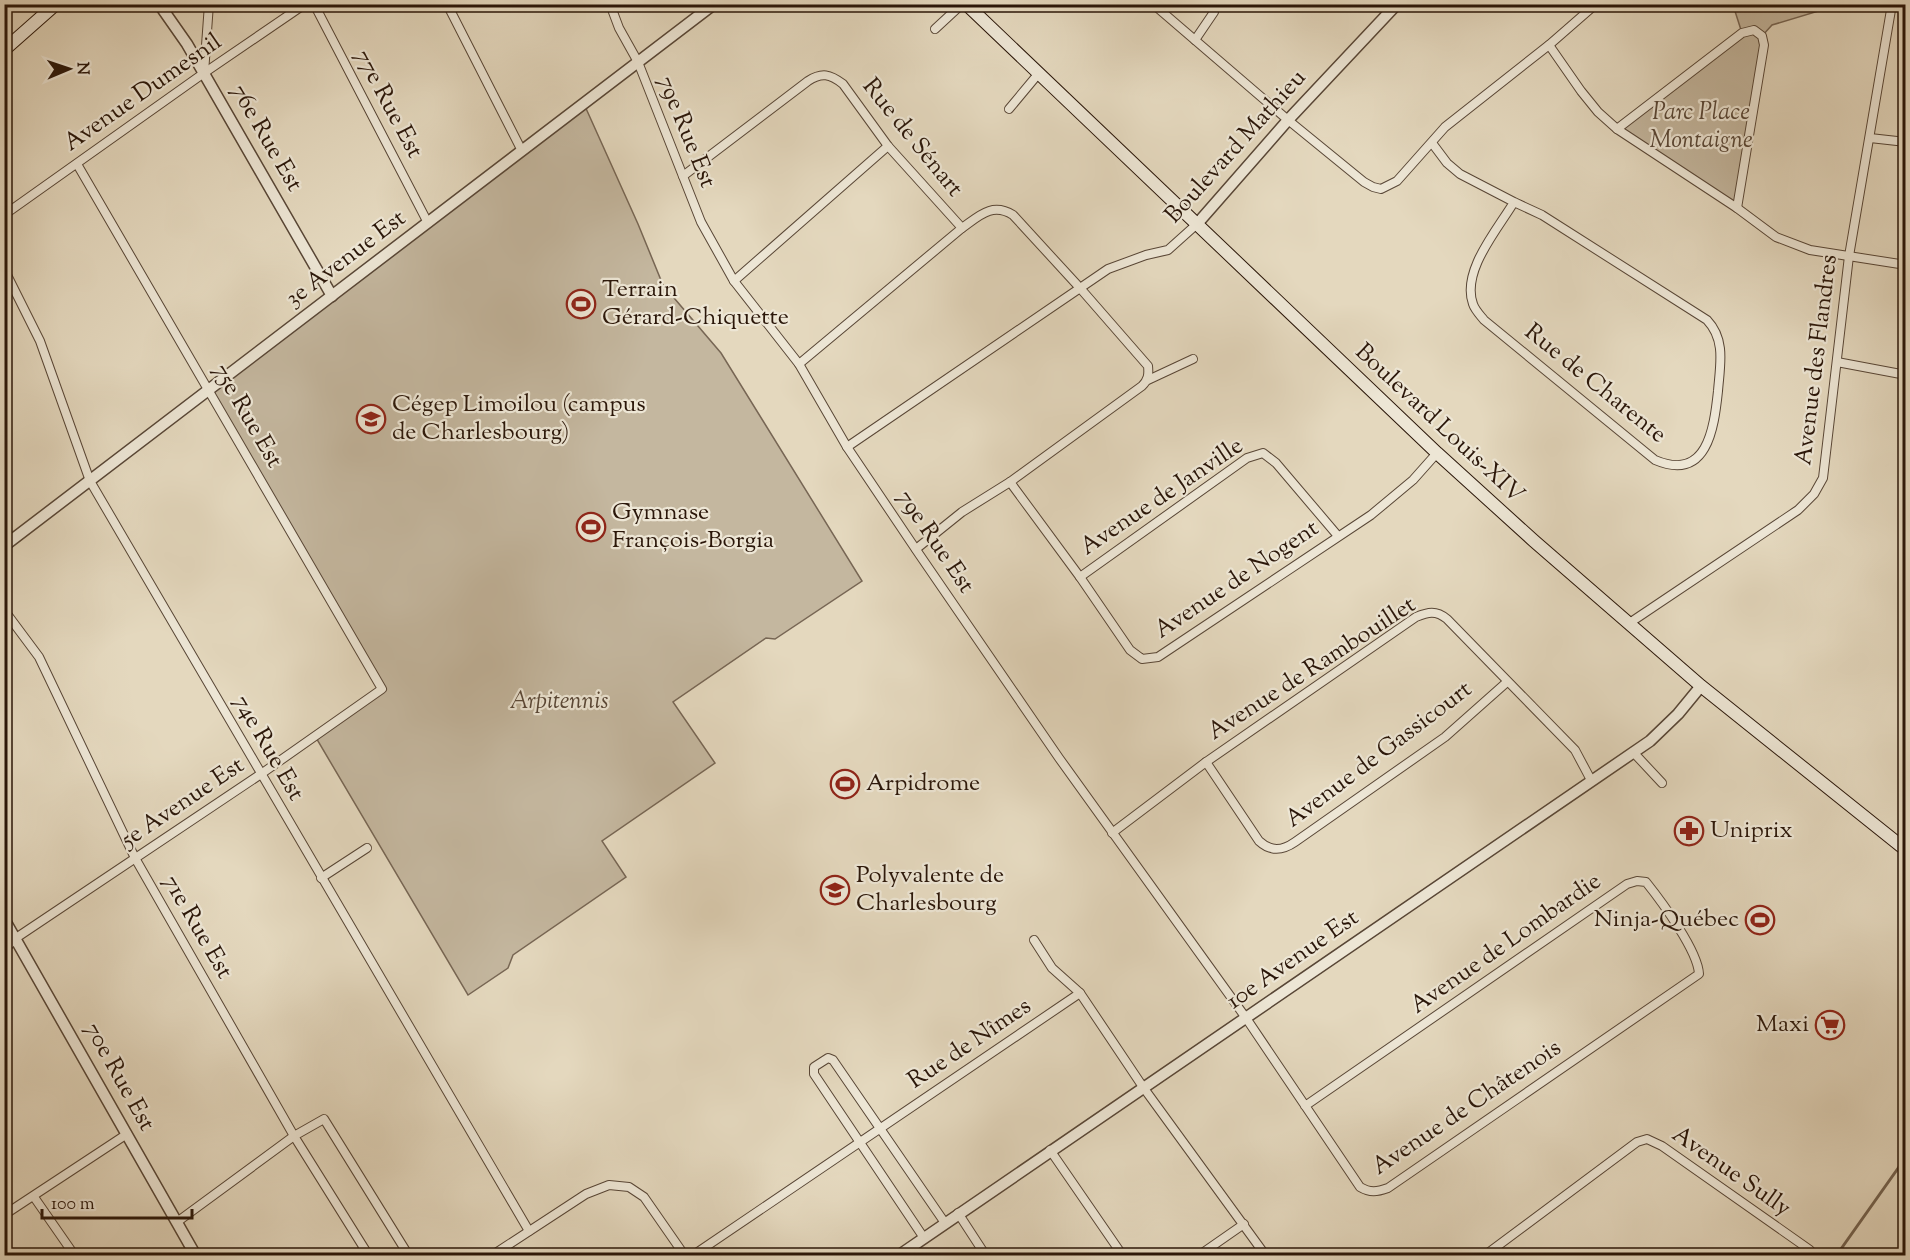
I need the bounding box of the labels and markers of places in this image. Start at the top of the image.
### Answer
place label: Terrain Gérard-Chiquette [602,273,789,335]
sports icon: Terrain Gérard-Chiquette [565,288,597,320]
place label: Cégep Limoilou (campus de Charlesbourg) [392,388,646,450]
school or university icon: Cégep Limoilou (campus de Charlesbourg) [355,403,387,435]
place label: Gymnase François-Borgia [612,496,774,558]
sports icon: Gymnase François-Borgia [575,511,607,543]
place label: Arpidrome [866,767,980,801]
sports icon: Arpidrome [829,768,861,800]
place label: Uniprix [1710,814,1793,848]
pharmacy icon: Uniprix [1673,815,1705,847]
place label: Polyvalente de Charlesbourg [856,859,1004,921]
school or university icon: Polyvalente de Charlesbourg [819,874,851,906]
place label: Ninja-Québec [1594,903,1739,937]
sports icon: Ninja-Québec [1744,904,1776,936]
place label: Maxi [1756,1008,1809,1042]
supermarket icon: Maxi [1814,1009,1846,1041]

